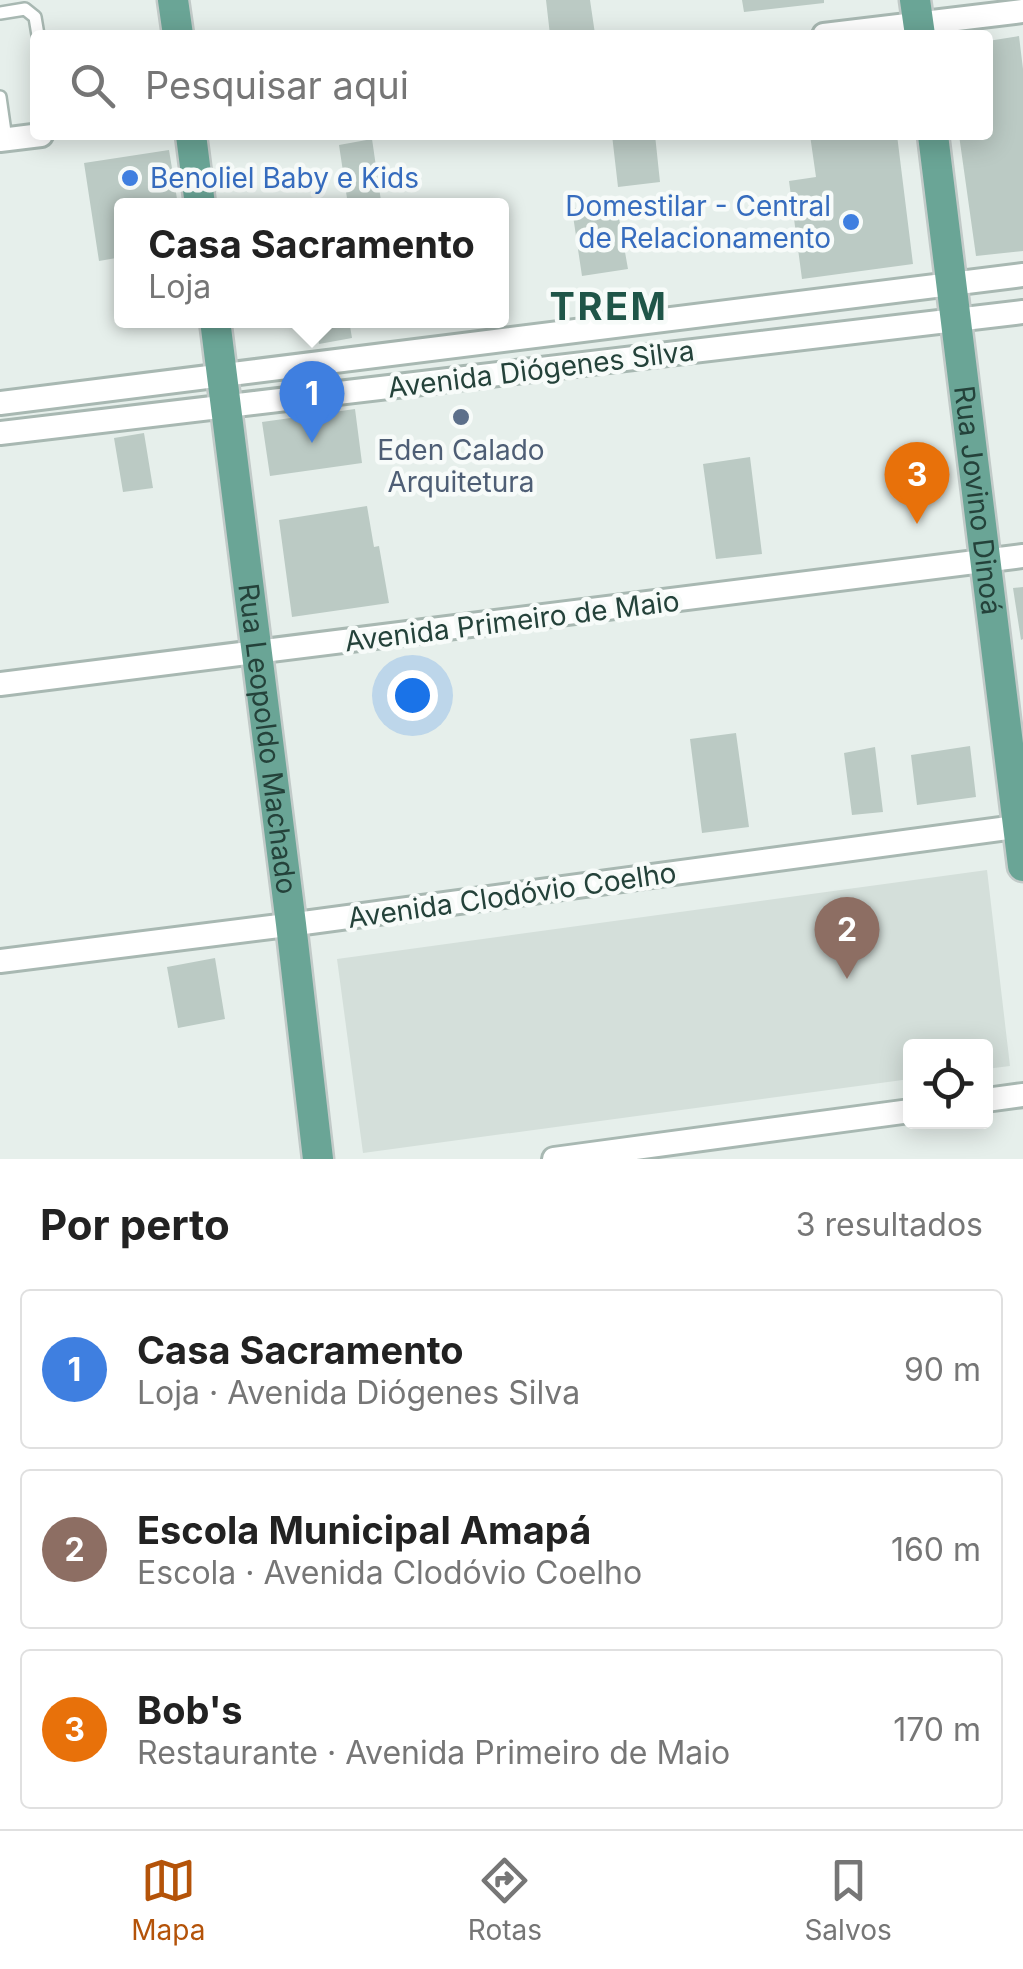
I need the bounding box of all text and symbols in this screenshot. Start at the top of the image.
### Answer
search box [30,30,993,140]
icon: search [65,58,120,113]
text: Pesquisar aqui [145,62,409,108]
place label: Benoliel Baby e Kids [150,161,419,195]
marker: Benoliel Baby e Kids [119,167,141,189]
place label: Domestilar - Central de Relacionamento [565,189,831,255]
popup [114,198,509,328]
marker: Domestilar - Central de Relacionamento [840,211,862,233]
text: Casa Sacramento [148,221,475,267]
text: Loja [148,267,211,306]
district label: TREM [550,283,668,329]
street label: Avenida Diógenes Silva [386,333,696,405]
pin: 1 [280,360,344,443]
street label: Rua Jovino Dinoá [947,384,1009,617]
marker: Eden Calado Arquitetura [450,406,472,428]
place label: Eden Calado Arquitetura [377,433,545,499]
pin: 3 [884,442,950,524]
street label: Rua Leopoldo Machado [231,581,304,896]
street label: Avenida Primeiro de Maio [343,584,681,658]
your location [387,670,438,721]
street label: Avenida Clodóvio Coelho [346,855,678,935]
pin: 2 [814,896,880,979]
map controls [903,1039,993,1129]
button: locate [903,1039,993,1129]
text: Por perto [40,1199,230,1250]
text: 3 resultados [796,1205,983,1244]
text: Casa Sacramento [137,1327,464,1373]
text: 1 [68,1350,81,1389]
text: 90 m [904,1350,981,1389]
text: Loja · Avenida Diógenes Silva [137,1373,580,1412]
text: Escola Municipal Amapá [137,1507,591,1553]
text: 2 [64,1530,85,1569]
text: 160 m [891,1530,981,1569]
text: Escola · Avenida Clodóvio Coelho [137,1553,642,1592]
text: Bob's [137,1687,243,1733]
text: 3 [64,1710,85,1749]
text: 170 m [893,1710,981,1749]
text: Restaurante · Avenida Primeiro de Maio [137,1733,730,1772]
tab: Mapa [131,1853,205,1947]
tab: Rotas [468,1853,542,1947]
tab: Salvos [804,1853,892,1947]

